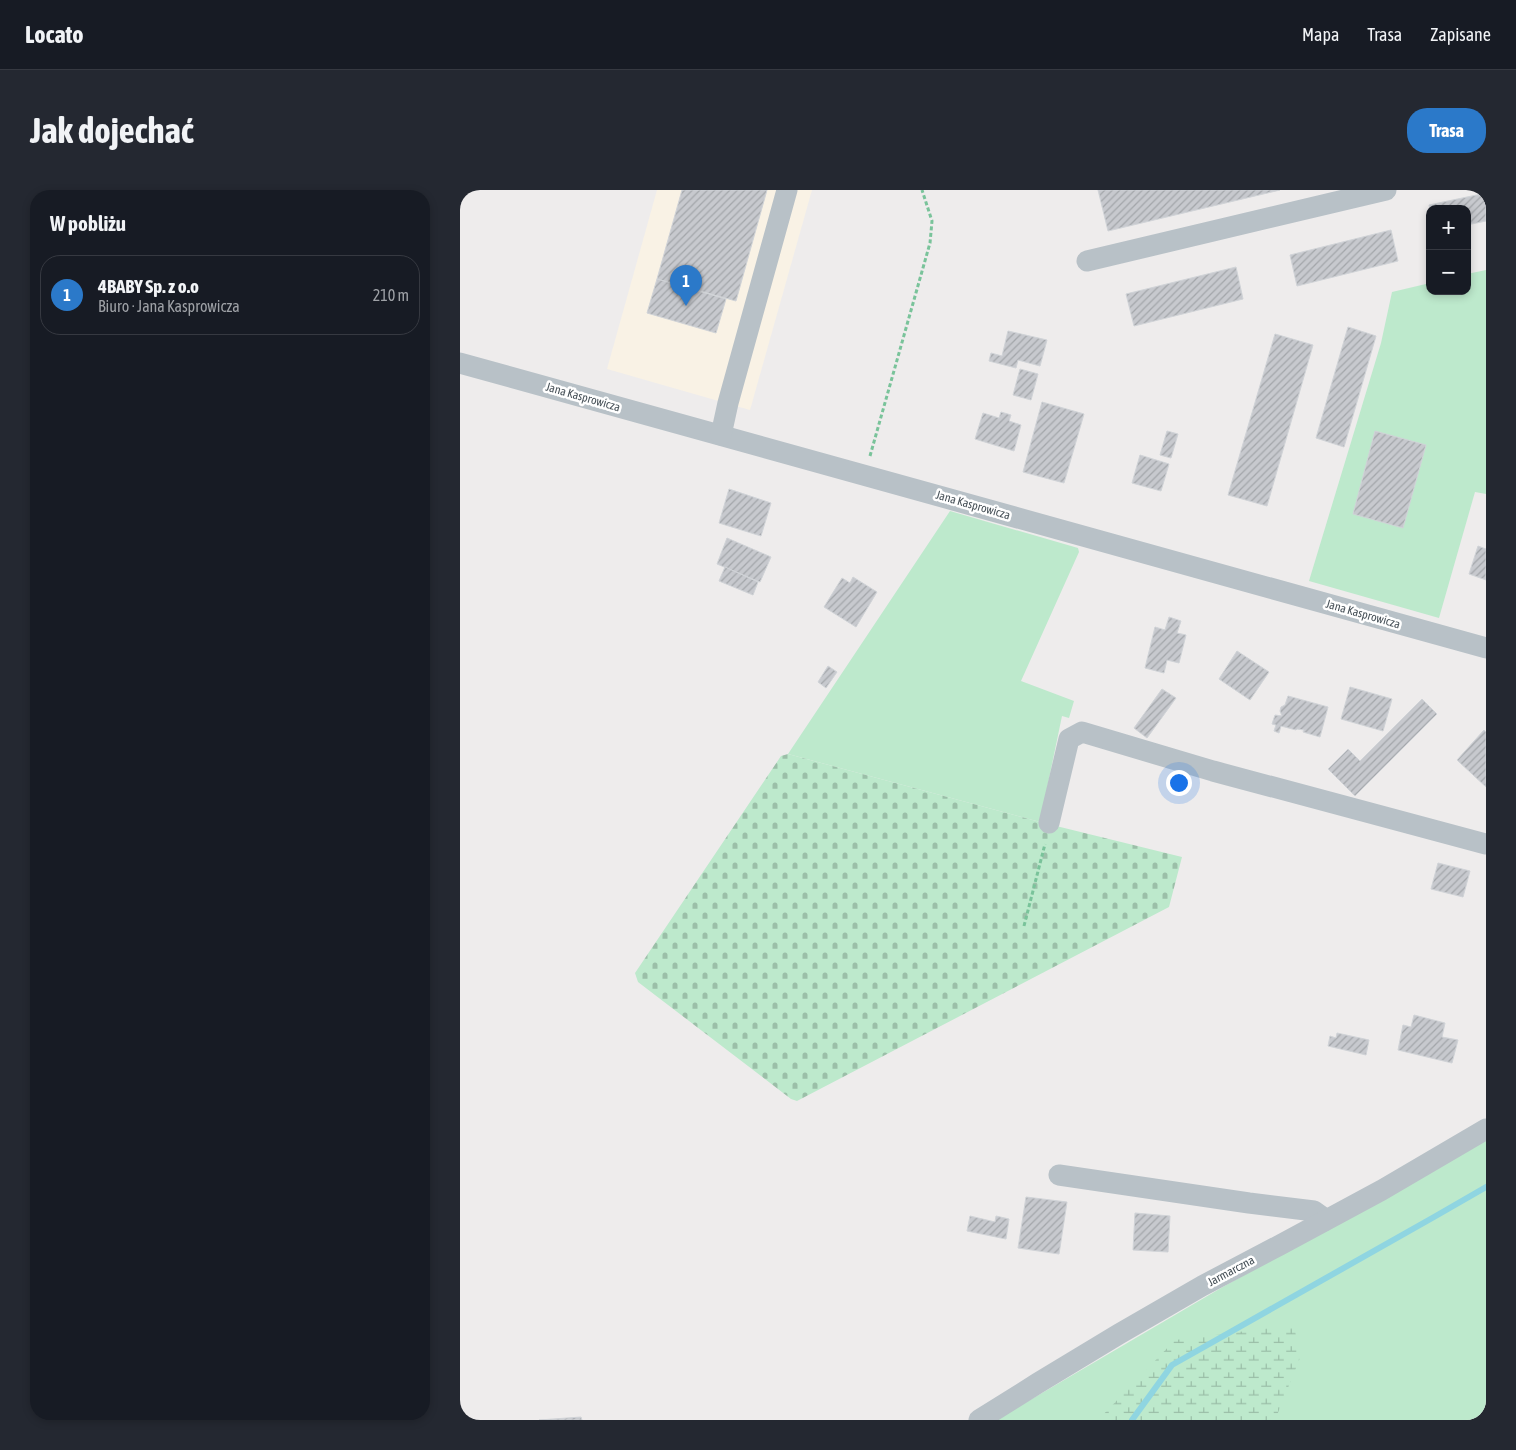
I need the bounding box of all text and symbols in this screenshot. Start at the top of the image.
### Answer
text: Locato [25,21,84,48]
text: Mapa [1302,24,1339,45]
text: Trasa [1367,24,1402,45]
text: Zapisane [1430,24,1491,45]
button: Trasa [1407,108,1486,153]
text: Jak dojechać [30,110,194,150]
map controls [1426,205,1471,295]
button: + [1426,205,1471,250]
text: W pobliżu [50,211,126,235]
button: − [1426,250,1471,295]
pin: 1 [670,265,702,306]
text: 4BABY Sp. z o.o [98,275,199,297]
text: 1 [63,286,71,304]
text: 210 m [373,286,409,304]
text: Biuro · Jana Kasprowicza [98,297,240,315]
street label: Jana Kasprowicza [544,380,622,414]
street label: Jana Kasprowicza [934,488,1012,522]
street label: Jana Kasprowicza [1324,597,1402,631]
your location [1166,770,1192,796]
street label: Jarmarczna [1205,1253,1257,1289]

